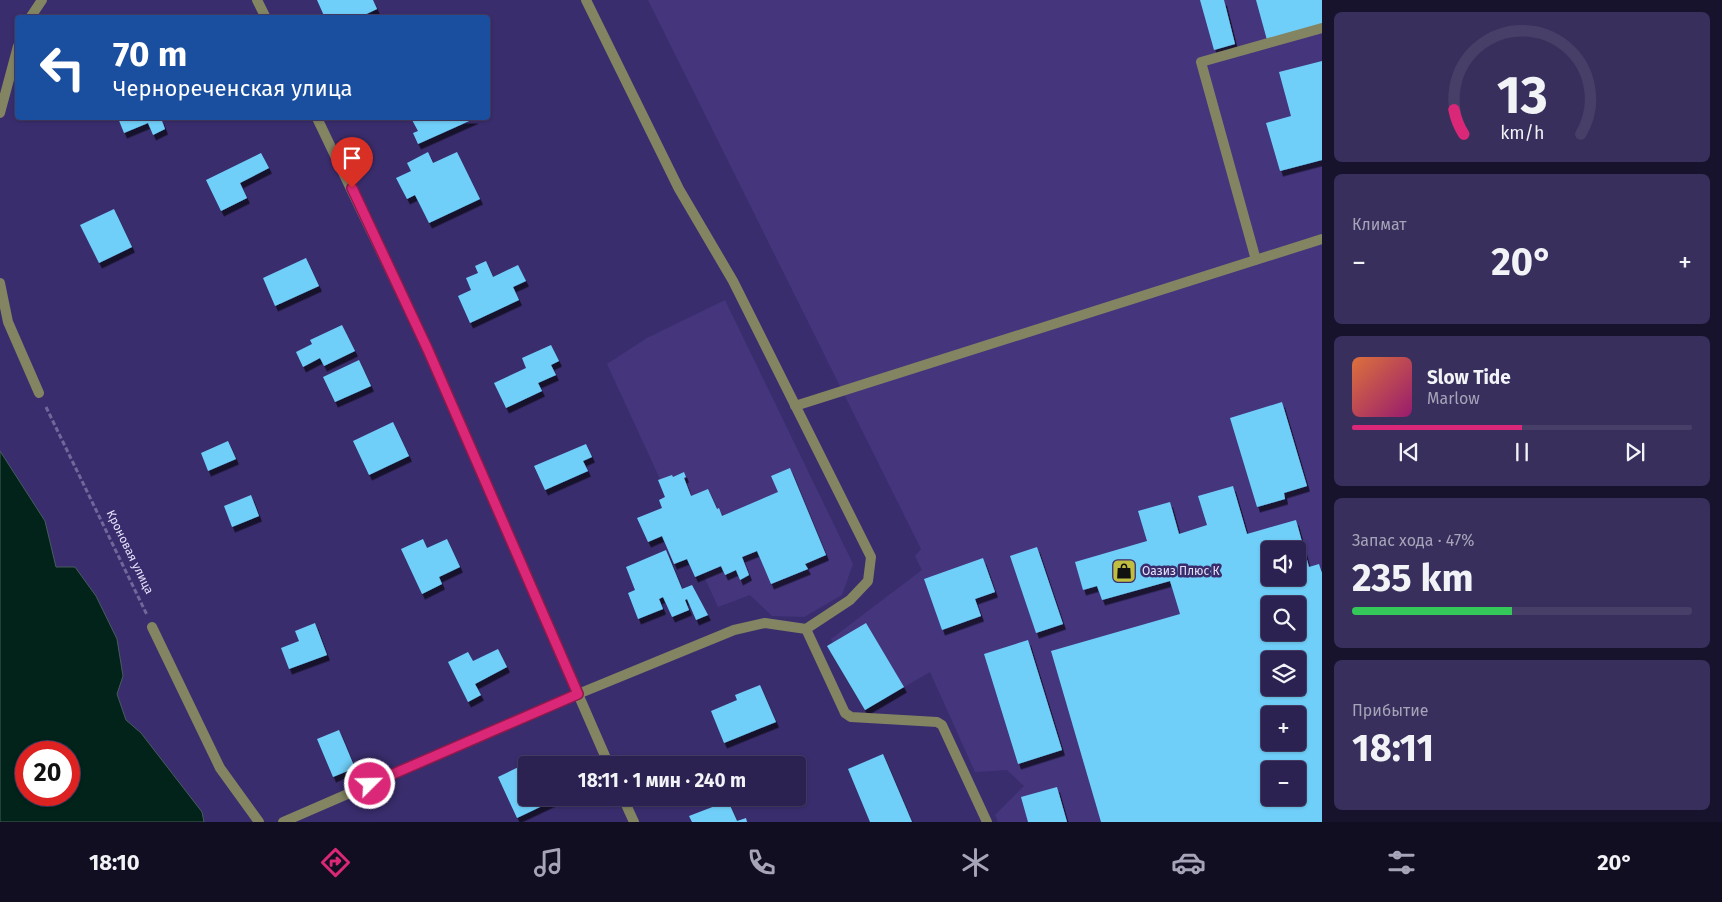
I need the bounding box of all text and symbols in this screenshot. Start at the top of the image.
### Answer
text: 70 m [113,33,187,75]
icon: left [30,35,95,100]
text: 13 [1496,64,1548,127]
text: Чернореченская улица [113,75,352,102]
text: km/h [1500,122,1544,144]
pin [331,137,373,188]
icon: arrive [338,144,366,172]
text: Климат [1352,215,1407,234]
text: 20° [1491,239,1553,285]
text: − [1352,246,1366,279]
text: + [1678,246,1692,279]
text: Slow Tide [1427,366,1511,389]
text: Marlow [1427,389,1480,408]
icon: previous [1395,438,1423,466]
icon: pause [1508,438,1536,466]
icon: next [1621,438,1649,466]
street label: Кроновая улица [104,508,156,596]
text: Запас хода · 47% [1352,531,1474,550]
map controls [1261,541,1306,806]
button: sound [1261,541,1306,586]
text: 235 km [1352,555,1474,601]
shop icon: Оазиз Плюс К [1111,558,1137,584]
place label: Оазиз Плюс К [1142,564,1220,578]
button: search [1261,596,1306,641]
button: layers [1261,651,1306,696]
text: Прибытие [1352,701,1428,720]
button: + [1261,706,1306,751]
text: 18:11 [1352,725,1434,771]
speed limit sign: 20 [15,741,80,806]
position arrow [343,757,395,809]
button: − [1261,761,1306,806]
text: 18:11 · 1 мин · 240 m [578,769,746,792]
icon: directions [318,845,353,880]
icon: music [531,845,566,880]
icon: phone [744,845,779,880]
icon: climate [958,845,993,880]
icon: car [1171,845,1206,880]
icon: filters [1384,845,1419,880]
text: 18:10 [89,849,140,876]
text: 20° [1597,849,1633,876]

